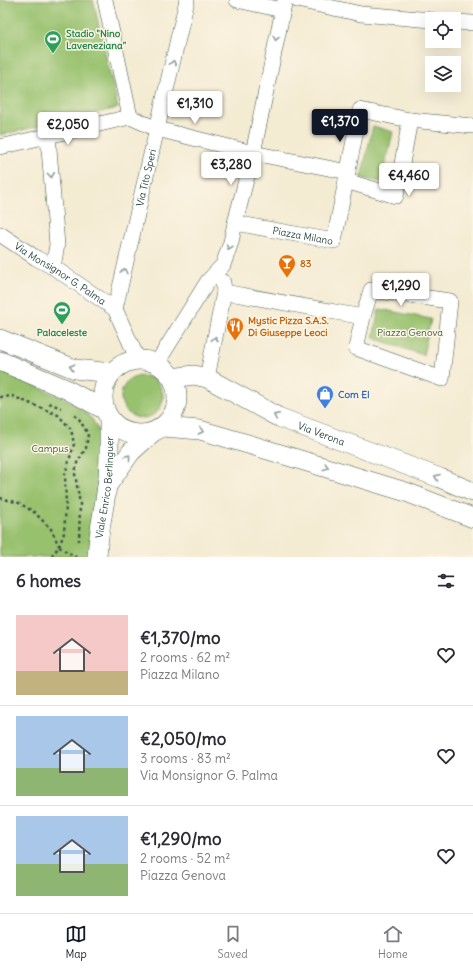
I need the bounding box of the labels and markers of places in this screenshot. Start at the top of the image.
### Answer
place label: Stadio "Nino Laveneziana" [66,27,127,52]
sports icon: Stadio "Nino Laveneziana" [43,29,63,54]
pin: €1,310 [162,91,228,125]
pin: €1,370 [307,109,373,143]
pin: €2,050 [35,112,101,146]
pin: €3,280 [198,152,264,186]
pin: €4,460 [376,163,442,197]
bar icon: 83 [277,253,297,278]
place label: 83 [300,257,312,270]
pin: €1,290 [368,273,434,307]
sports icon: Palaceleste [52,300,72,325]
place label: Mystic Pizza S.A.S. Di Giuseppe Leoci [248,314,329,339]
restaurant icon: Mystic Pizza S.A.S. Di Giuseppe Leoci [225,316,245,341]
place label: Palaceleste [37,326,88,339]
shop icon: Com El [315,384,335,409]
place label: Com El [338,388,369,401]

